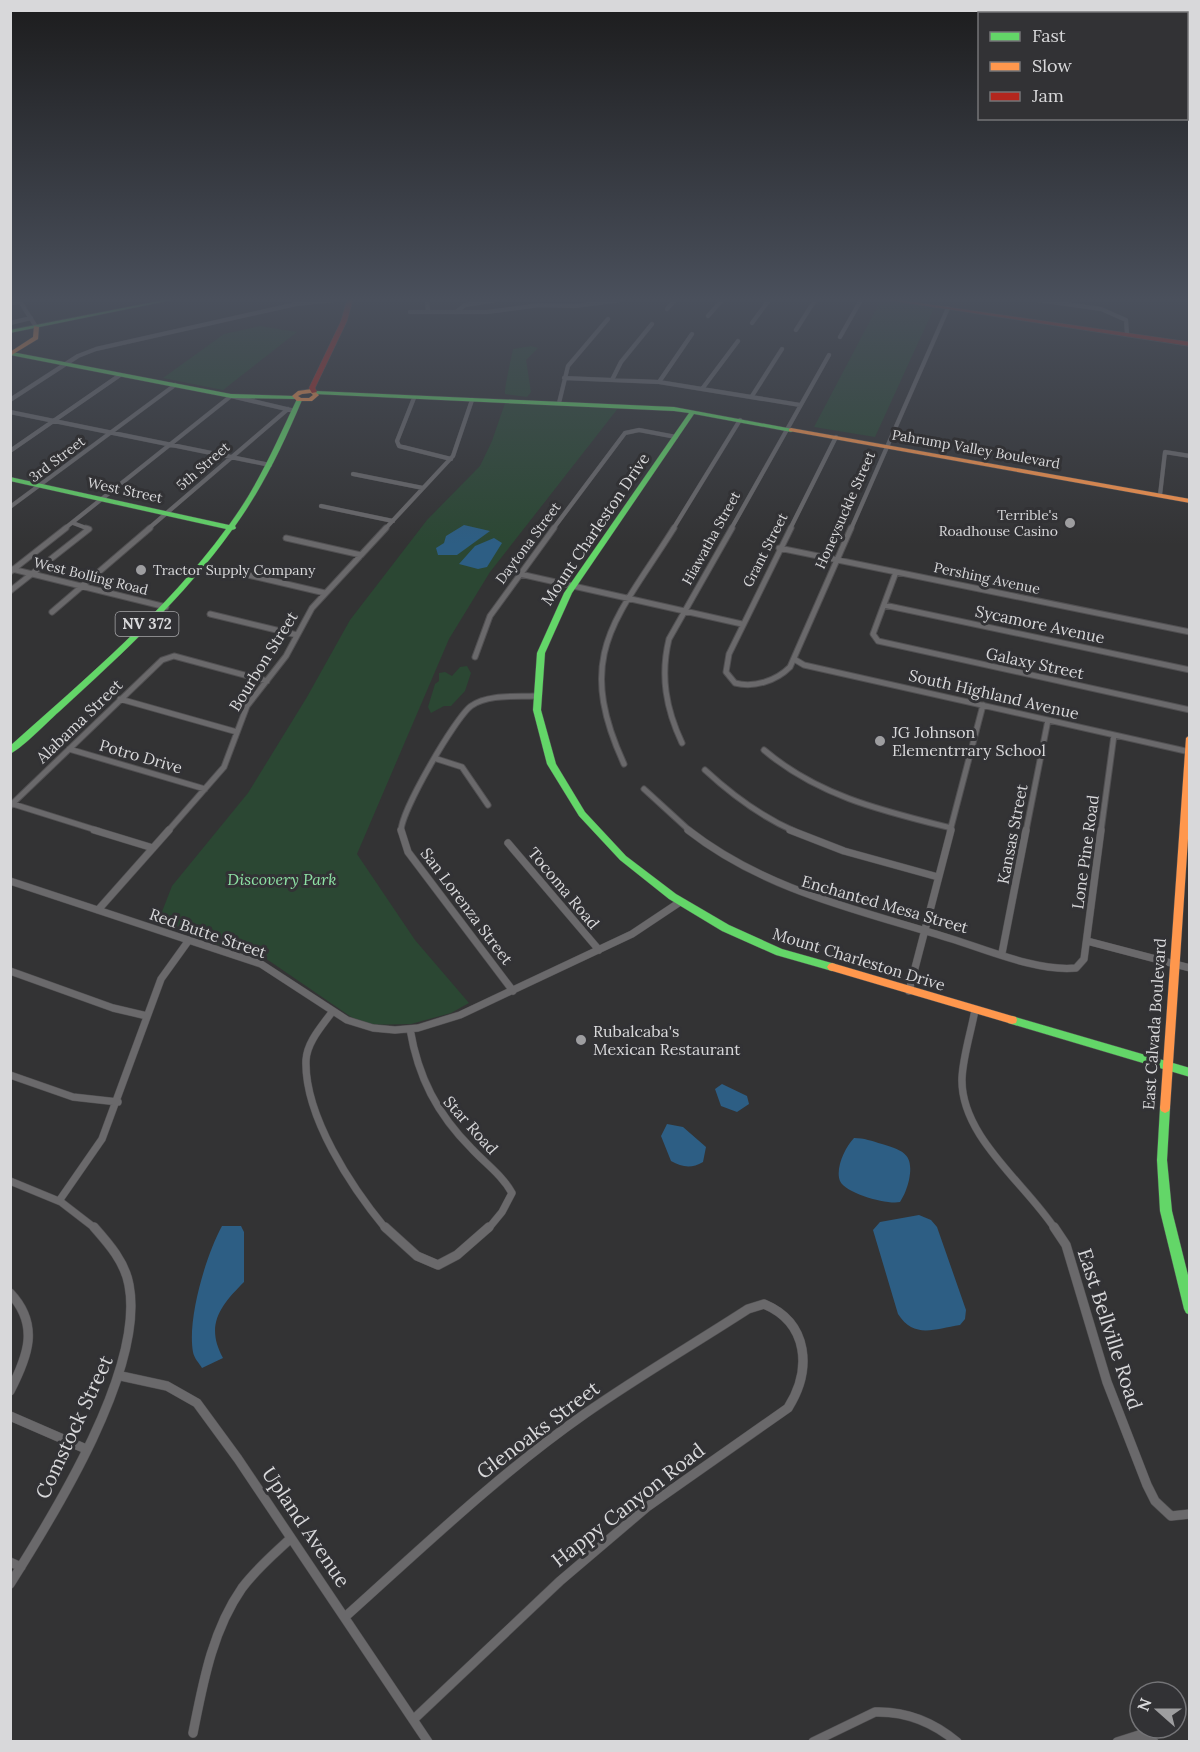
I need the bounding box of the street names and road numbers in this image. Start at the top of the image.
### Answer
street label: Pahrump Valley Boulevard [891,425,1061,473]
street label: 3rd Street [25,432,89,486]
street label: 5th Street [173,438,234,494]
street label: Honeysuckle Street [811,448,879,572]
street label: Mount Charleston Drive [537,449,654,609]
street label: West Street [86,473,165,507]
street label: Hiawatha Street [678,487,744,588]
street label: Daytona Street [491,498,565,587]
street label: Grant Street [739,509,792,590]
street label: West Bolling Road [32,553,150,599]
street label: Pershing Avenue [932,558,1042,598]
street label: Sycamore Avenue [974,601,1107,648]
street label: Bourbon Street [224,607,302,715]
road number: NV 372 [116,612,178,636]
street label: Galaxy Street [984,643,1087,683]
street label: South Highland Avenue [907,665,1081,723]
street label: Alabama Street [31,674,127,768]
street label: Potro Drive [97,735,185,777]
street label: Kansas Street [992,781,1032,886]
street label: Lone Pine Road [1067,793,1103,910]
street label: Tocoma Road [524,843,604,933]
street label: San Lorenza Street [417,844,518,969]
street label: Enchanted Mesa Street [799,871,972,938]
street label: Red Butte Street [147,904,270,963]
street label: Mount Charleston Drive [770,923,948,995]
street label: East Calvada Boulevard [1138,937,1170,1111]
street label: Star Road [440,1092,503,1159]
street label: East Bellville Road [1073,1245,1148,1413]
street label: Comstock Street [29,1351,118,1503]
street label: Glenoaks Street [471,1375,604,1484]
street label: Happy Canyon Road [546,1437,709,1572]
street label: Upland Avenue [257,1462,356,1592]

